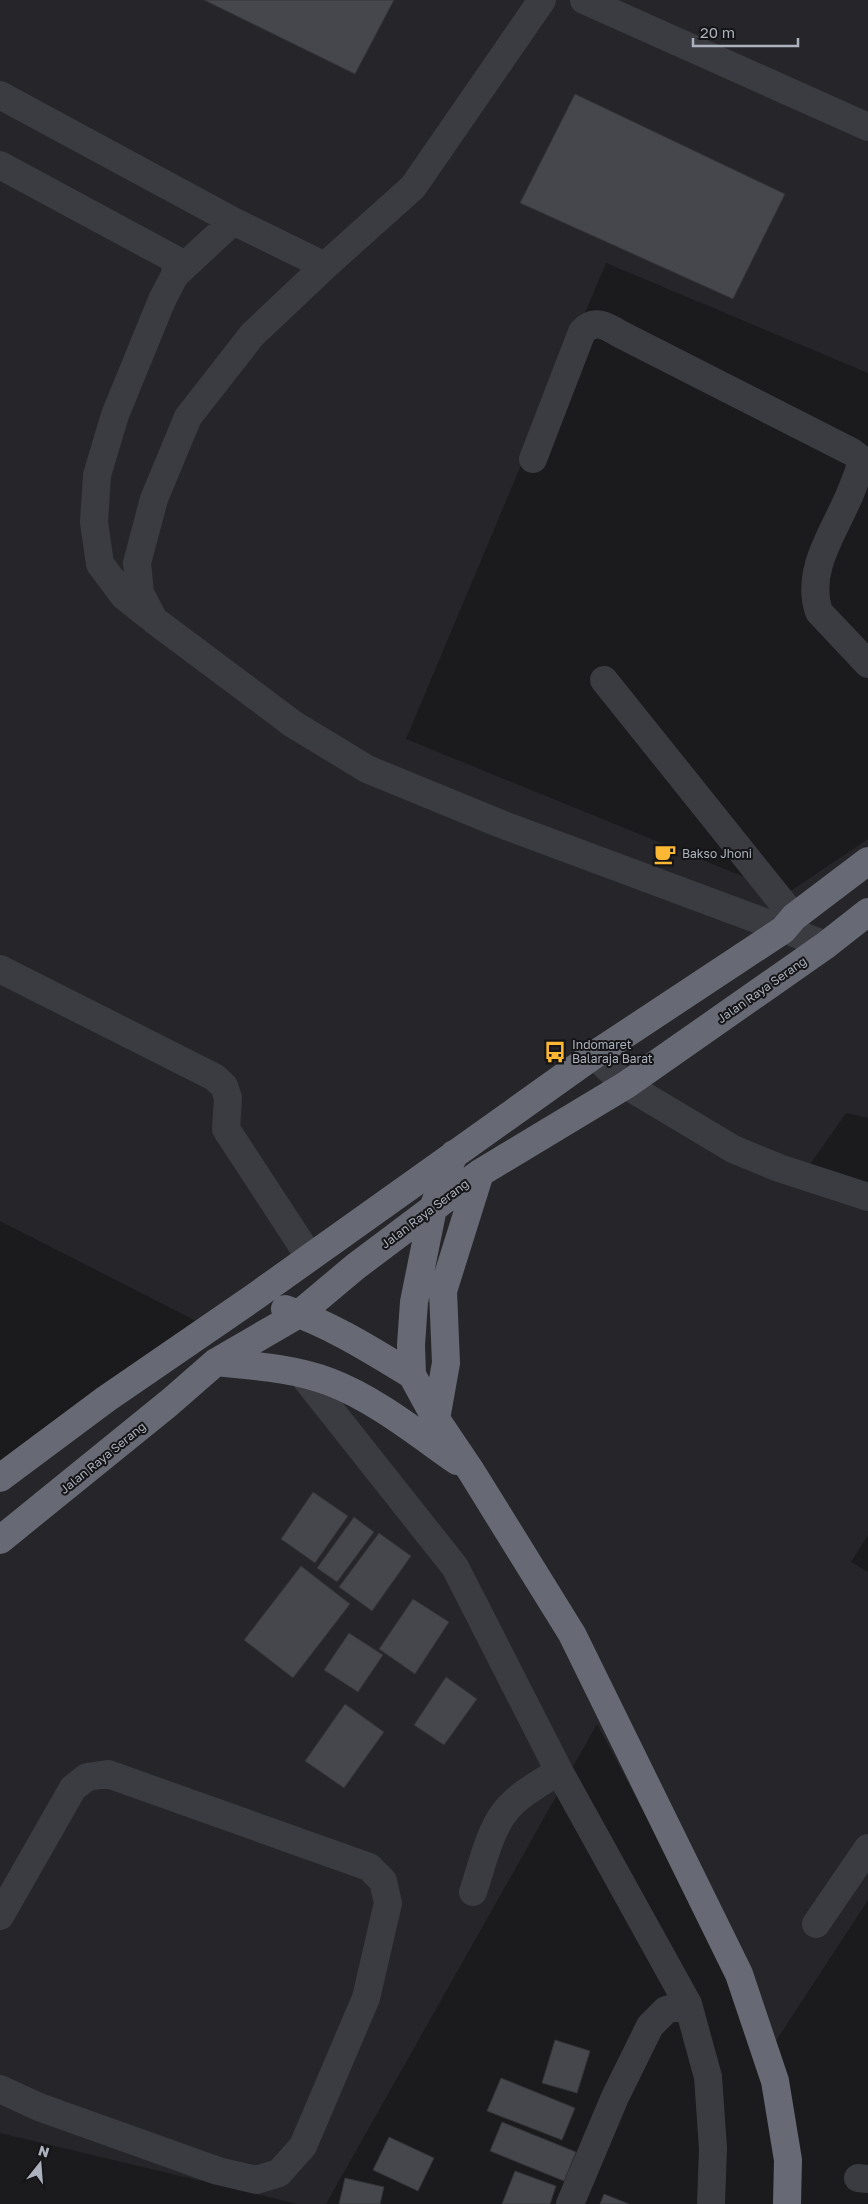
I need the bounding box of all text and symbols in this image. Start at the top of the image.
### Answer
scale bar [693,15,798,47]
text: 20 m [700,23,735,41]
cafe icon: Bakso Jhoni [652,841,678,867]
place label: Bakso Jhoni [682,846,752,861]
street label: Jalan Raya Serang [714,953,809,1026]
place label: Indomaret Balaraja Barat [572,1037,653,1066]
bus stop icon: Indomaret Balaraja Barat [542,1039,568,1065]
street label: Jalan Raya Serang [378,1176,472,1251]
street label: Jalan Raya Serang [57,1418,149,1497]
north arrow [15,2139,65,2189]
text: N [36,2141,52,2161]

